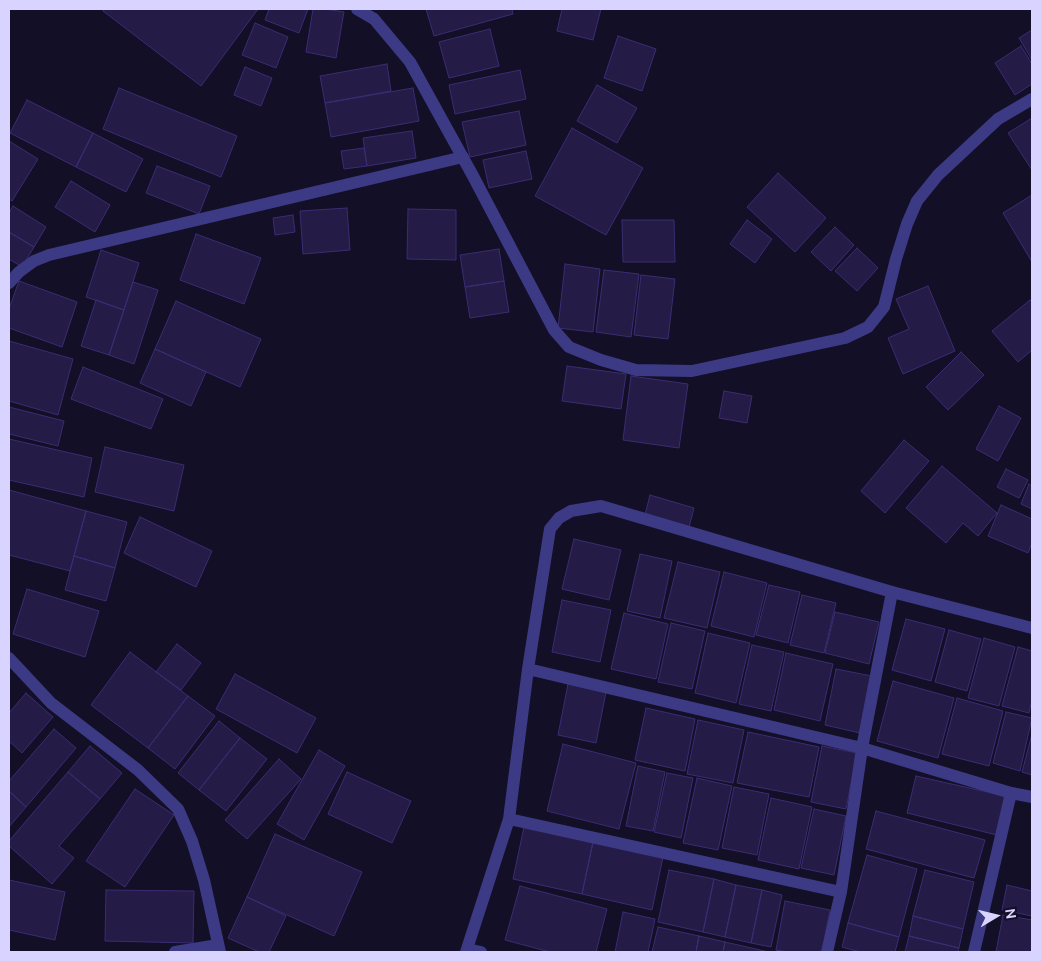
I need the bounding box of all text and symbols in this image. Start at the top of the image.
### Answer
north arrow [971,891,1021,941]
text: N [1002,907,1020,920]

